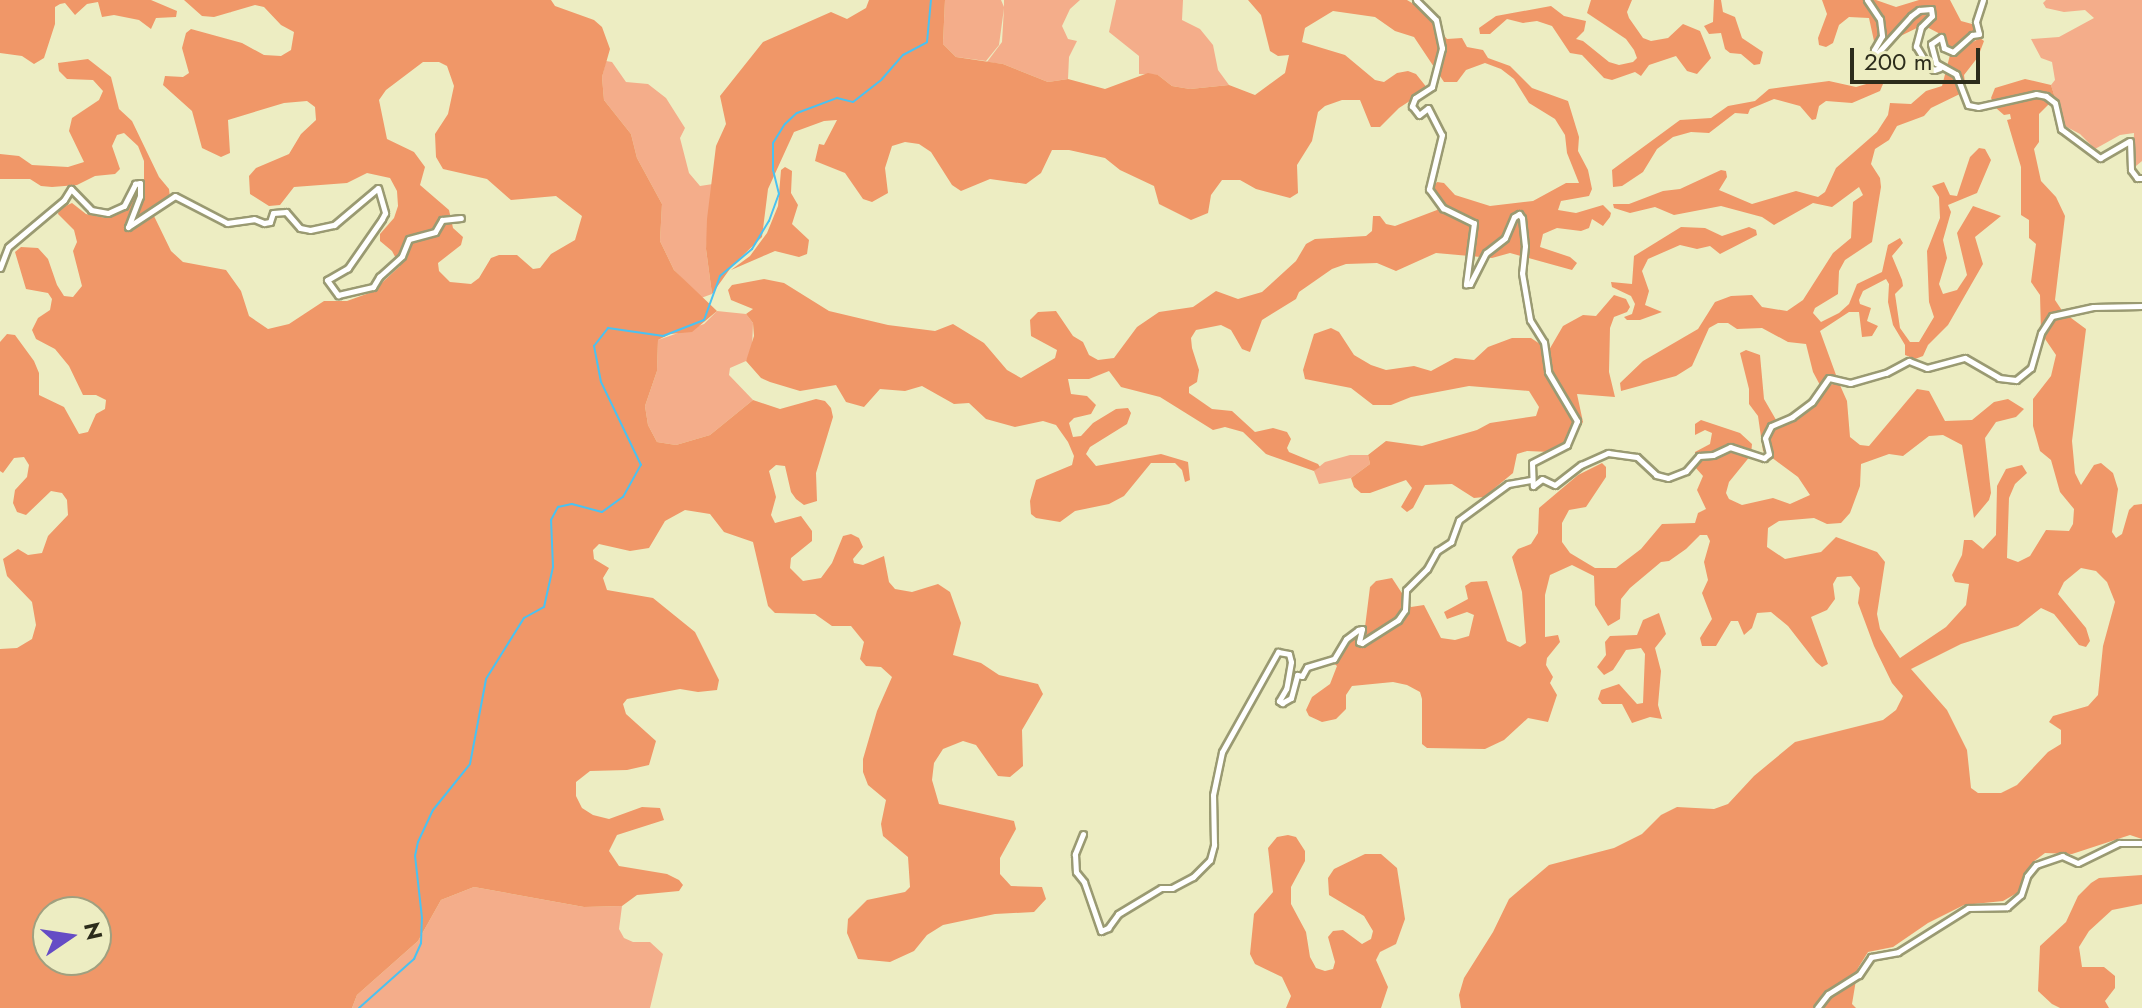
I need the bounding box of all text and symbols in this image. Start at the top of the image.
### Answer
scale bar [1854,32,1984,82]
text: 200 m [1864,44,1932,79]
north arrow [32,896,112,976]
text: N [76,919,111,943]

